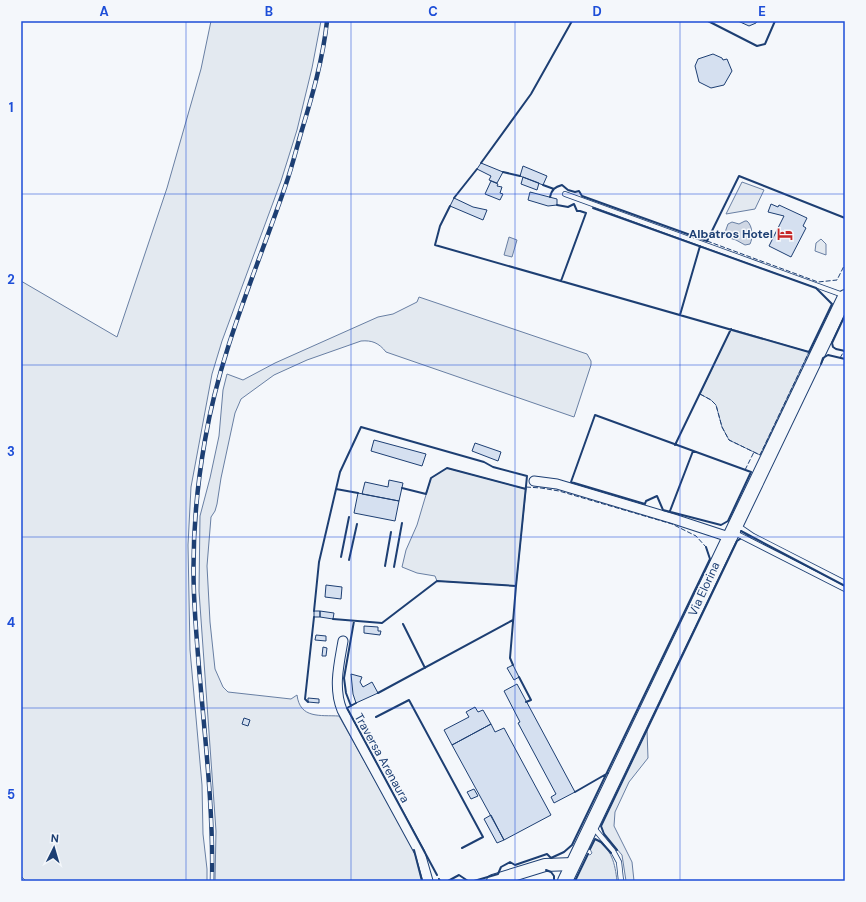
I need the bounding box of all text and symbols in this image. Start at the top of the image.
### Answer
text: A [99,3,109,20]
text: B [265,3,273,20]
text: C [428,3,438,20]
text: D [592,3,602,20]
text: E [758,3,766,20]
text: 1 [9,99,13,116]
hotel icon: Albatros Hotel [776,225,794,243]
place label: Albatros Hotel [689,226,773,242]
text: 2 [7,271,15,288]
text: 3 [7,443,15,460]
street label: Via Elorina [685,559,723,619]
text: 4 [7,614,15,631]
street label: Traversa Arenaura [351,710,413,806]
text: 5 [7,786,15,803]
north arrow [34,828,74,868]
text: N [50,831,59,845]

